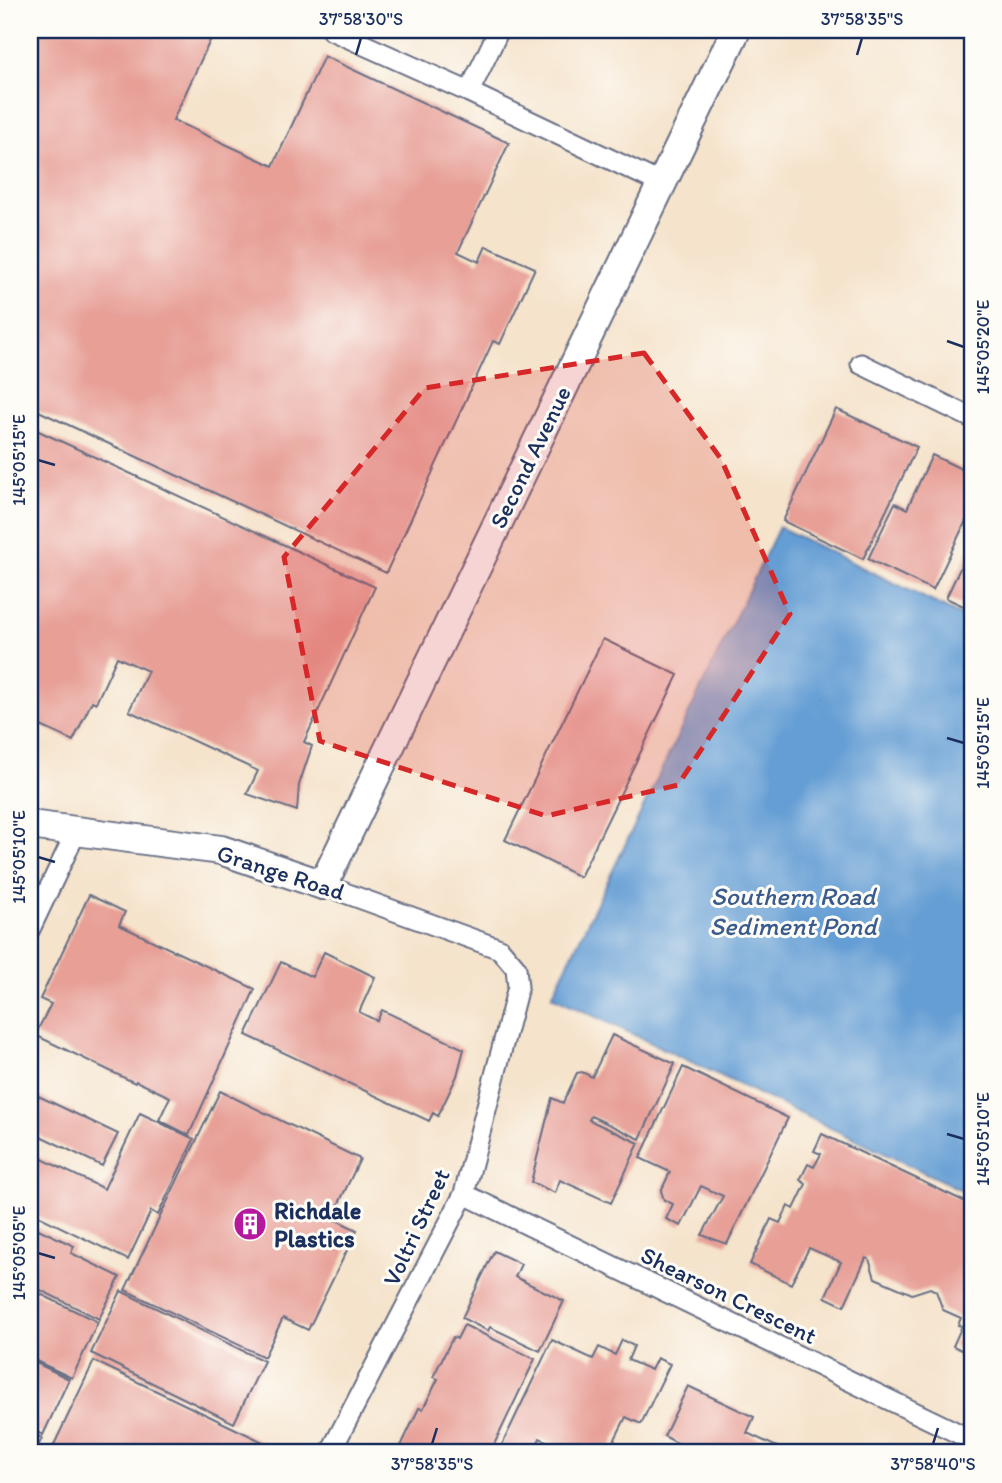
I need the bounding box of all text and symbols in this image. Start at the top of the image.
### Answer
text: 37°58'30"S [319,8,403,30]
text: 37°58'35"S [821,8,903,30]
text: 145°05'20"E [972,300,994,394]
street label: Second Avenue [483,381,577,533]
text: 145°05'15"E [8,414,30,506]
text: 145°05'15"E [972,697,994,789]
text: 145°05'10"E [8,810,30,904]
street label: Grange Road [213,838,349,906]
water label: Southern Road Sediment Pond [709,880,878,942]
text: 145°05'10"E [972,1092,994,1186]
street label: Voltri Street [376,1164,456,1290]
place label: Richdale Plastics [274,1196,361,1253]
building icon: Richdale Plastics [231,1205,269,1243]
text: 145°05'05"E [8,1206,30,1300]
street label: Shearson Crescent [636,1240,822,1350]
text: 37°58'35"S [391,1453,473,1475]
text: 37°58'40"S [890,1453,976,1475]

